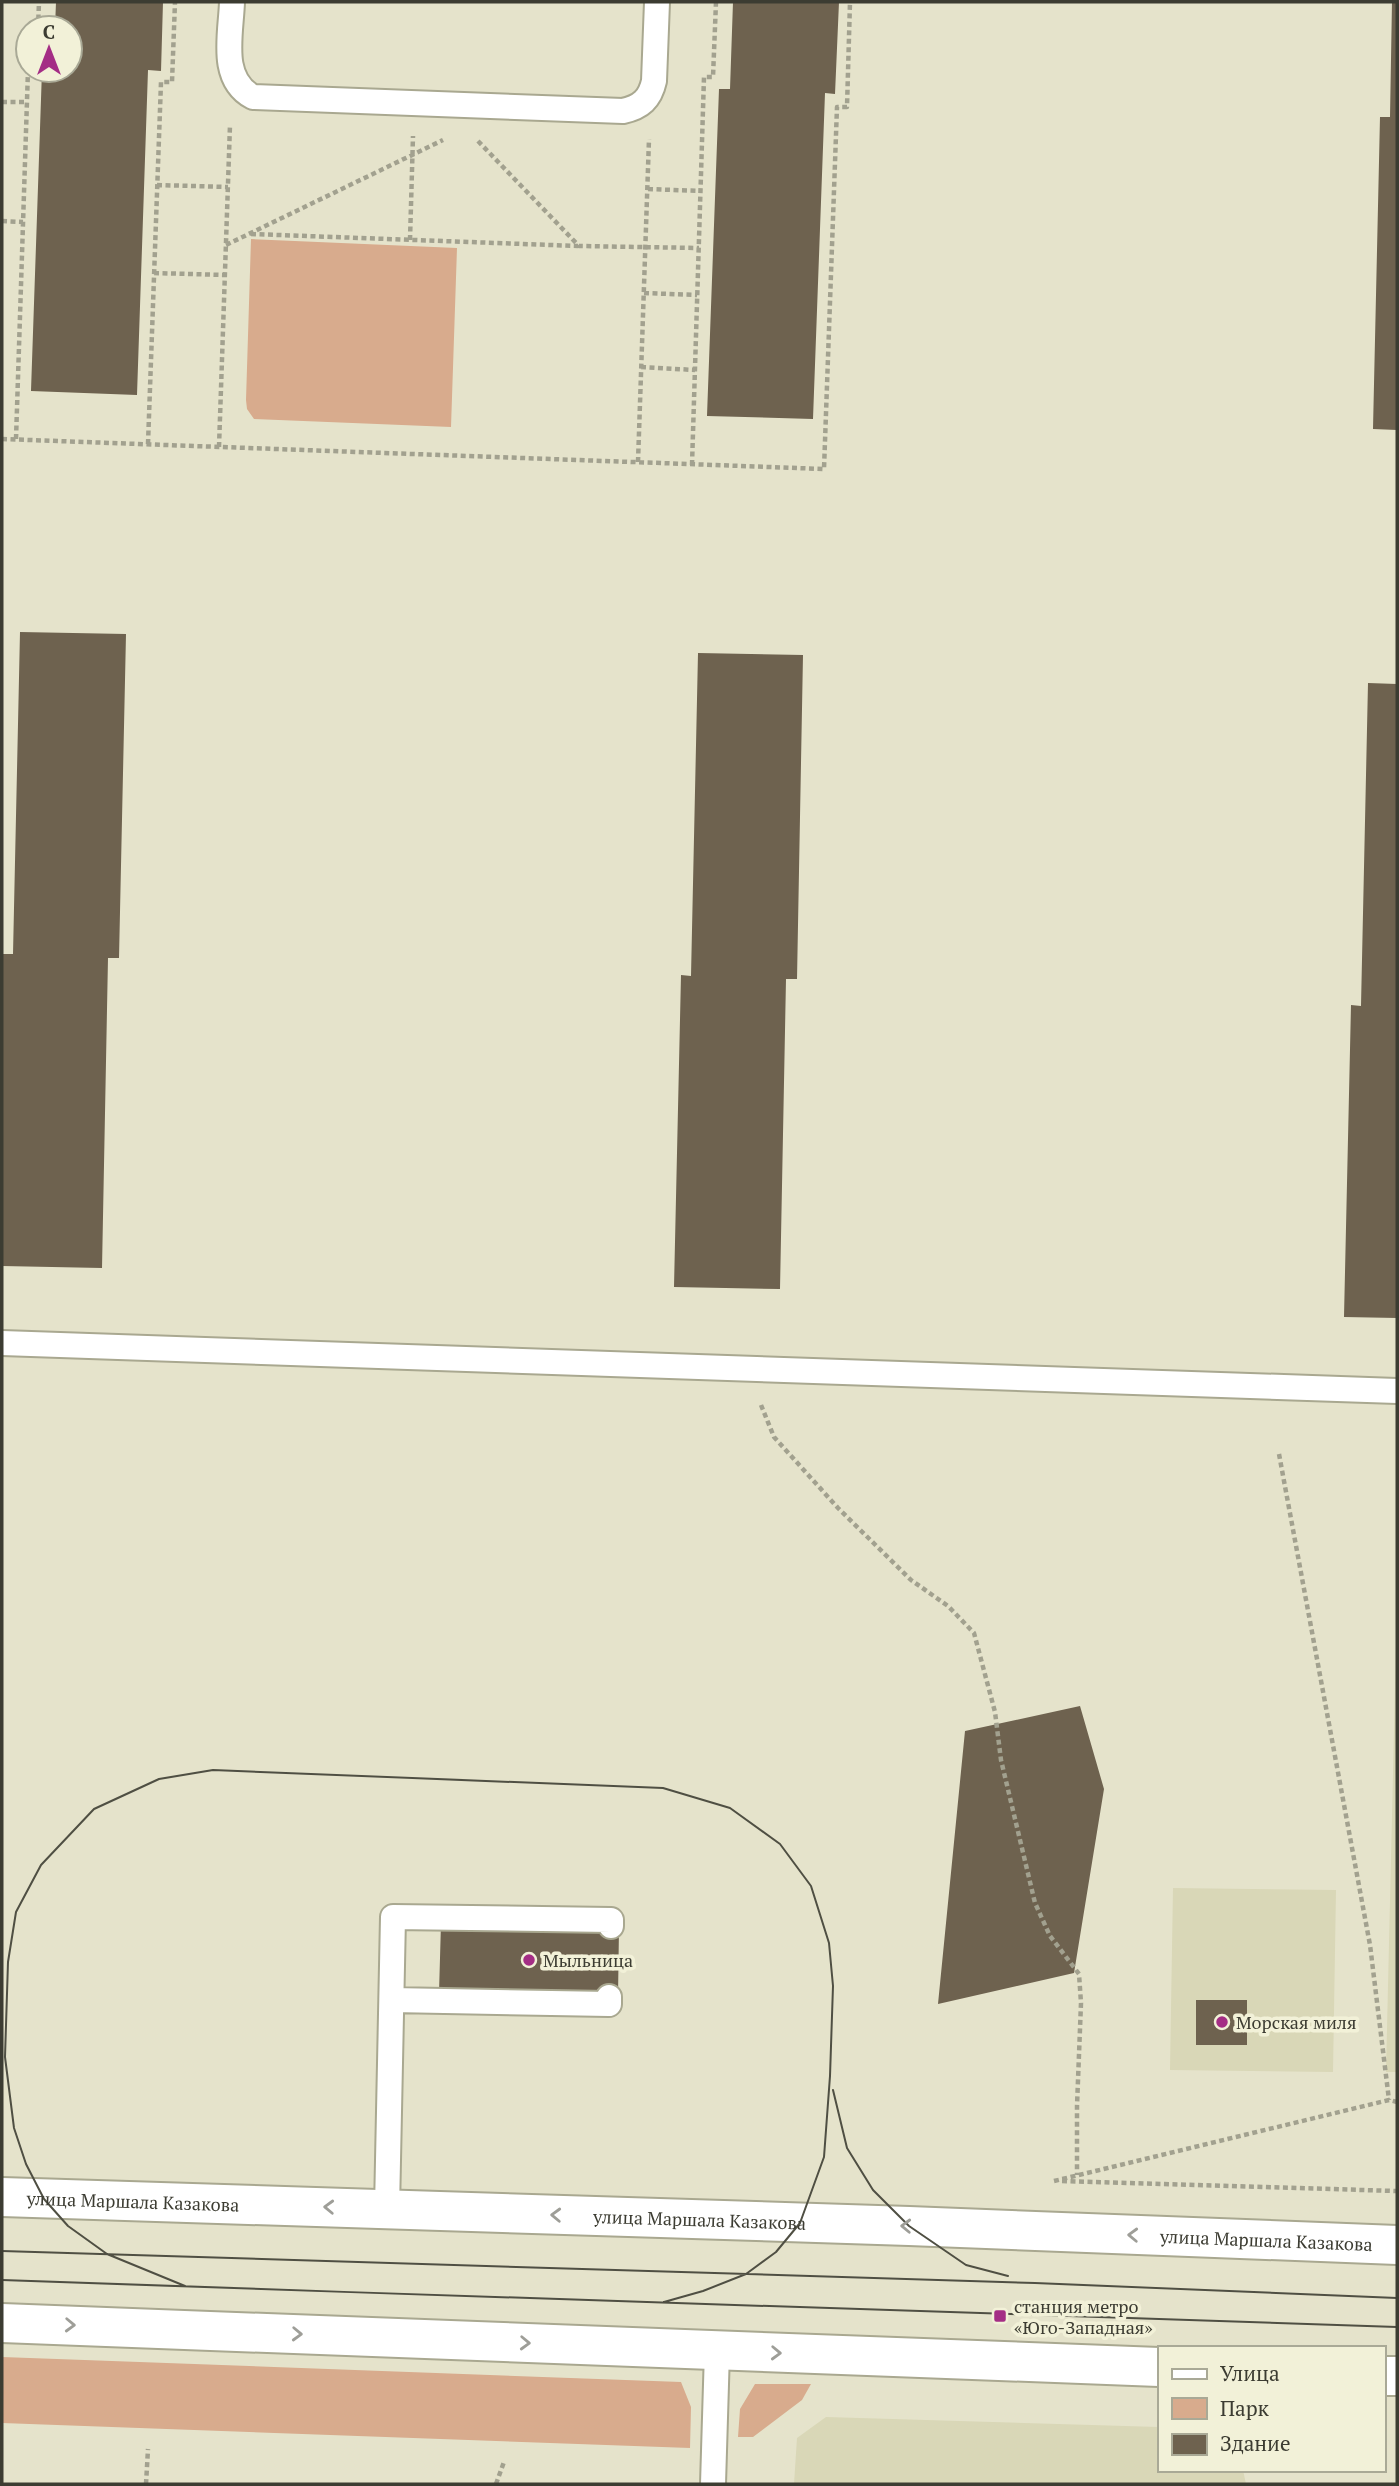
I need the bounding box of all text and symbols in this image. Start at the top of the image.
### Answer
north arrow [14,14,84,84]
text: С [43,19,55,44]
place label: Мыльница [543,1948,633,1972]
marker: Мыльница [521,1952,537,1968]
place label: Морская миля [1236,2010,1356,2034]
marker: Морская миля [1214,2014,1230,2030]
street label: улица Маршала Казакова [25,2186,240,2217]
one-way arrow [323,2200,334,2215]
street label: улица Маршала Казакова [592,2204,806,2235]
one-way arrow [550,2207,561,2223]
one-way arrow [900,2219,911,2234]
street label: улица Маршала Казакова [1159,2224,1373,2256]
one-way arrow [1127,2227,1138,2242]
place label: станция метро «Юго-Западная» [1014,2294,1153,2339]
marker: станция метро «Юго-Западная» [992,2308,1008,2324]
one-way arrow [65,2318,76,2333]
one-way arrow [292,2327,303,2342]
one-way arrow [519,2336,530,2351]
one-way arrow [771,2345,782,2360]
legend [1158,2346,1385,2472]
text: Улица [1220,2359,1280,2387]
text: Парк [1220,2394,1270,2422]
text: Здание [1220,2429,1291,2457]

